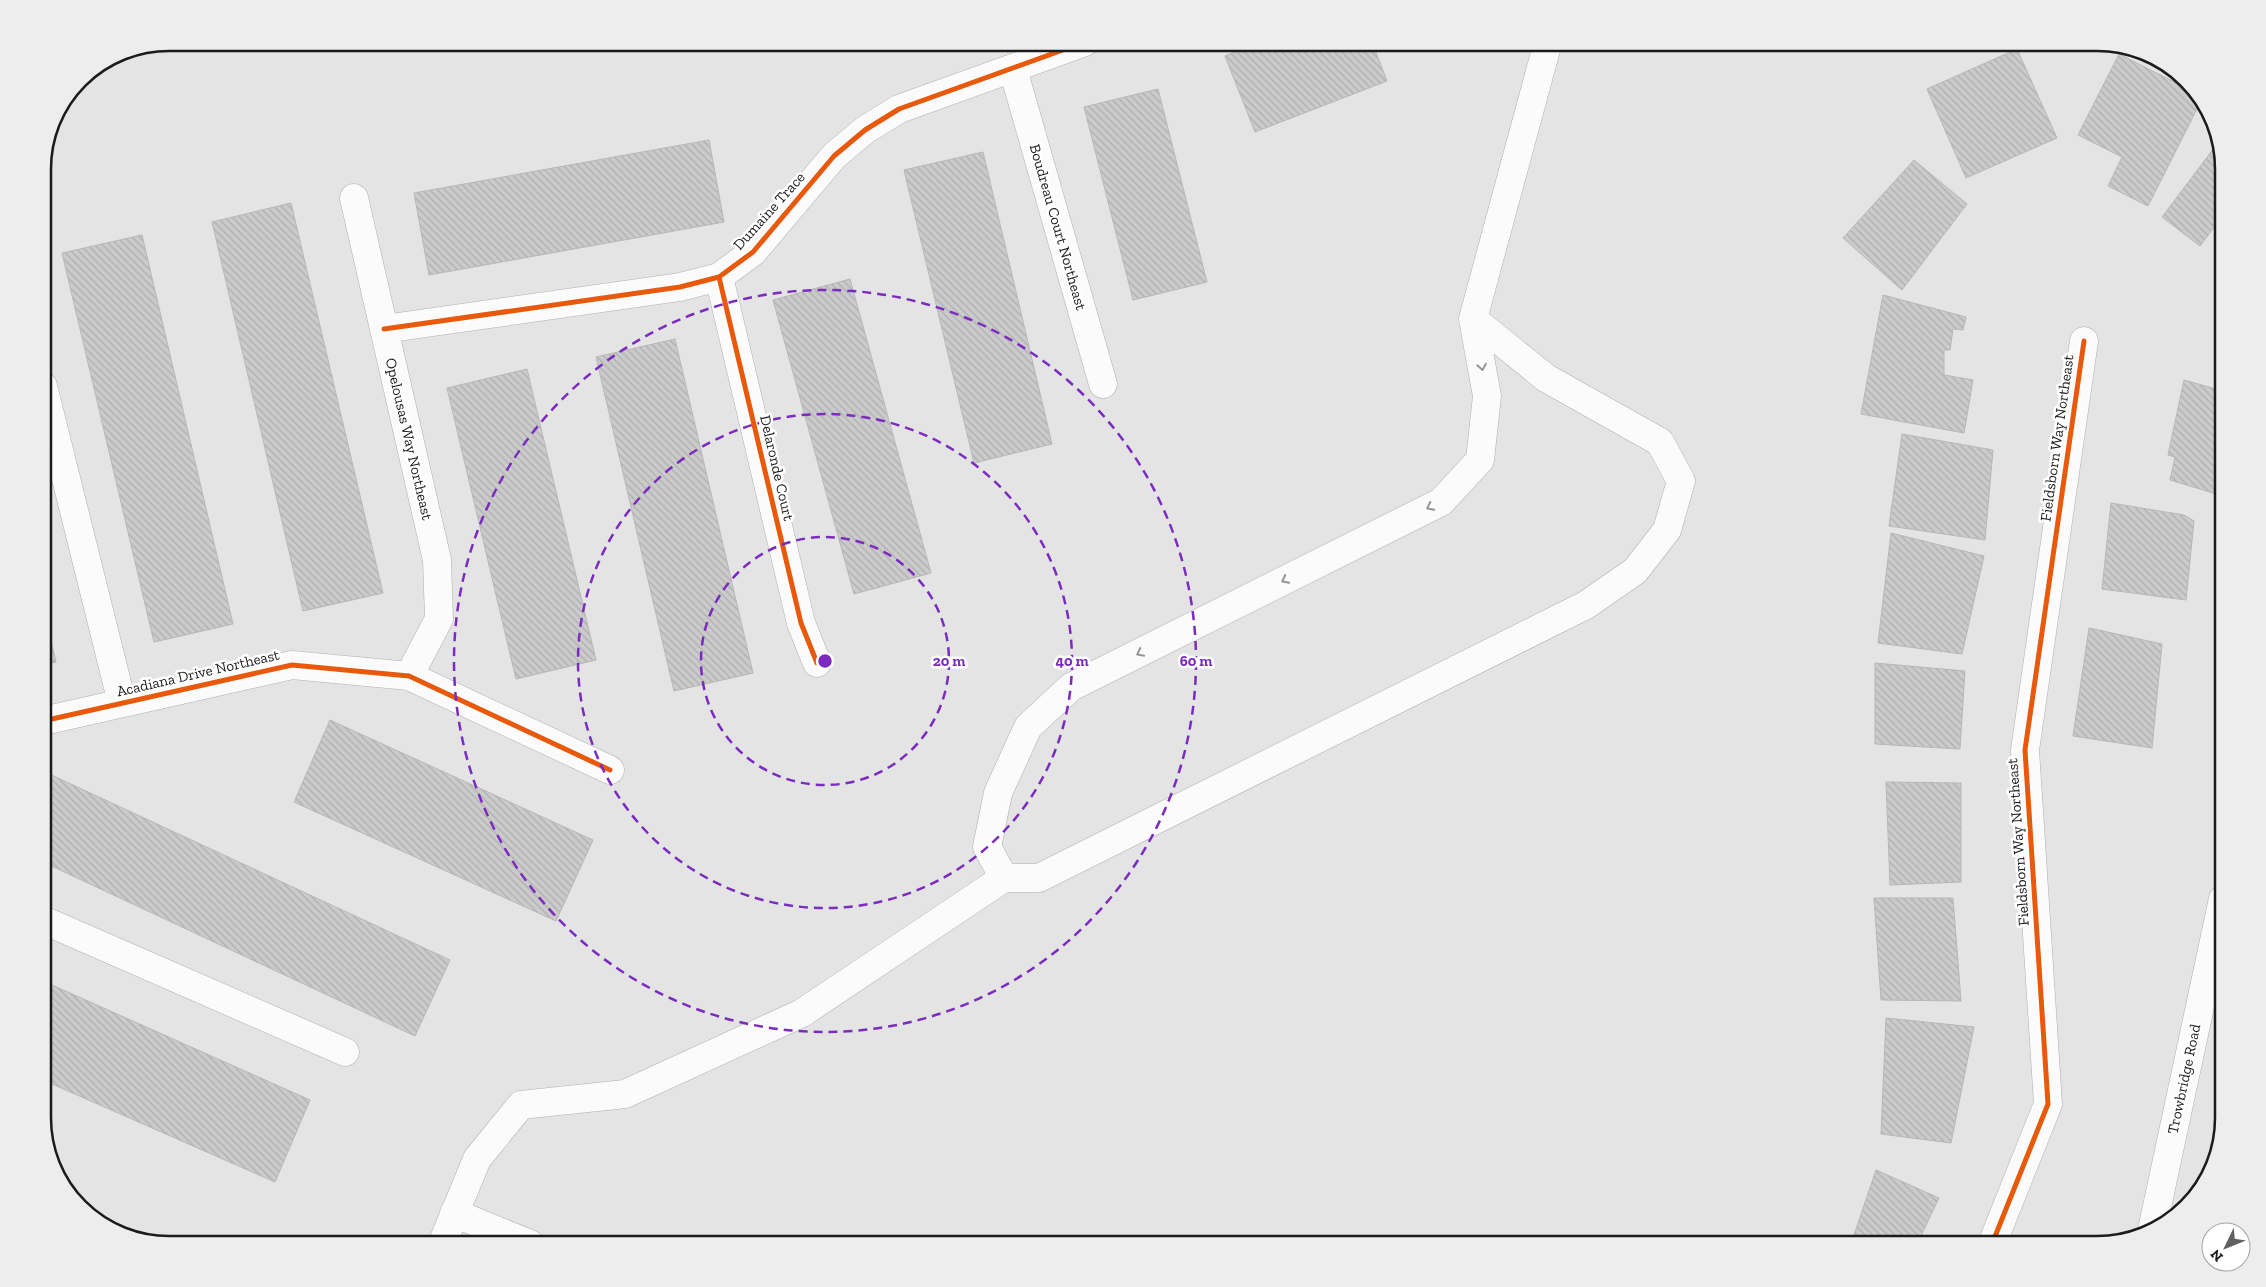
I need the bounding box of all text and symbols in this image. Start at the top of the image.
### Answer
street label: Boudreau Court Northeast [1026,142,1090,313]
street label: Dumaine Trace [729,168,809,254]
street label: Fieldsborn Way Northeast [2036,353,2078,522]
street label: Opelousas Way Northeast [382,356,437,522]
one-way arrow [1476,363,1486,372]
street label: Delaronde Court [756,413,798,523]
one-way arrow [1427,501,1436,511]
one-way arrow [1281,574,1290,584]
street label: Acadiana Drive Northeast [115,645,282,700]
one-way arrow [1136,647,1145,657]
centre of rings [816,652,834,670]
text: 20 m [933,652,965,670]
text: 40 m [1055,652,1089,670]
text: 60 m [1180,652,1212,670]
street label: Fieldsborn Way Northeast [2003,757,2033,926]
street label: Trowbridge Road [2164,1022,2205,1136]
north arrow [2201,1222,2251,1272]
text: N [2207,1246,2227,1265]

